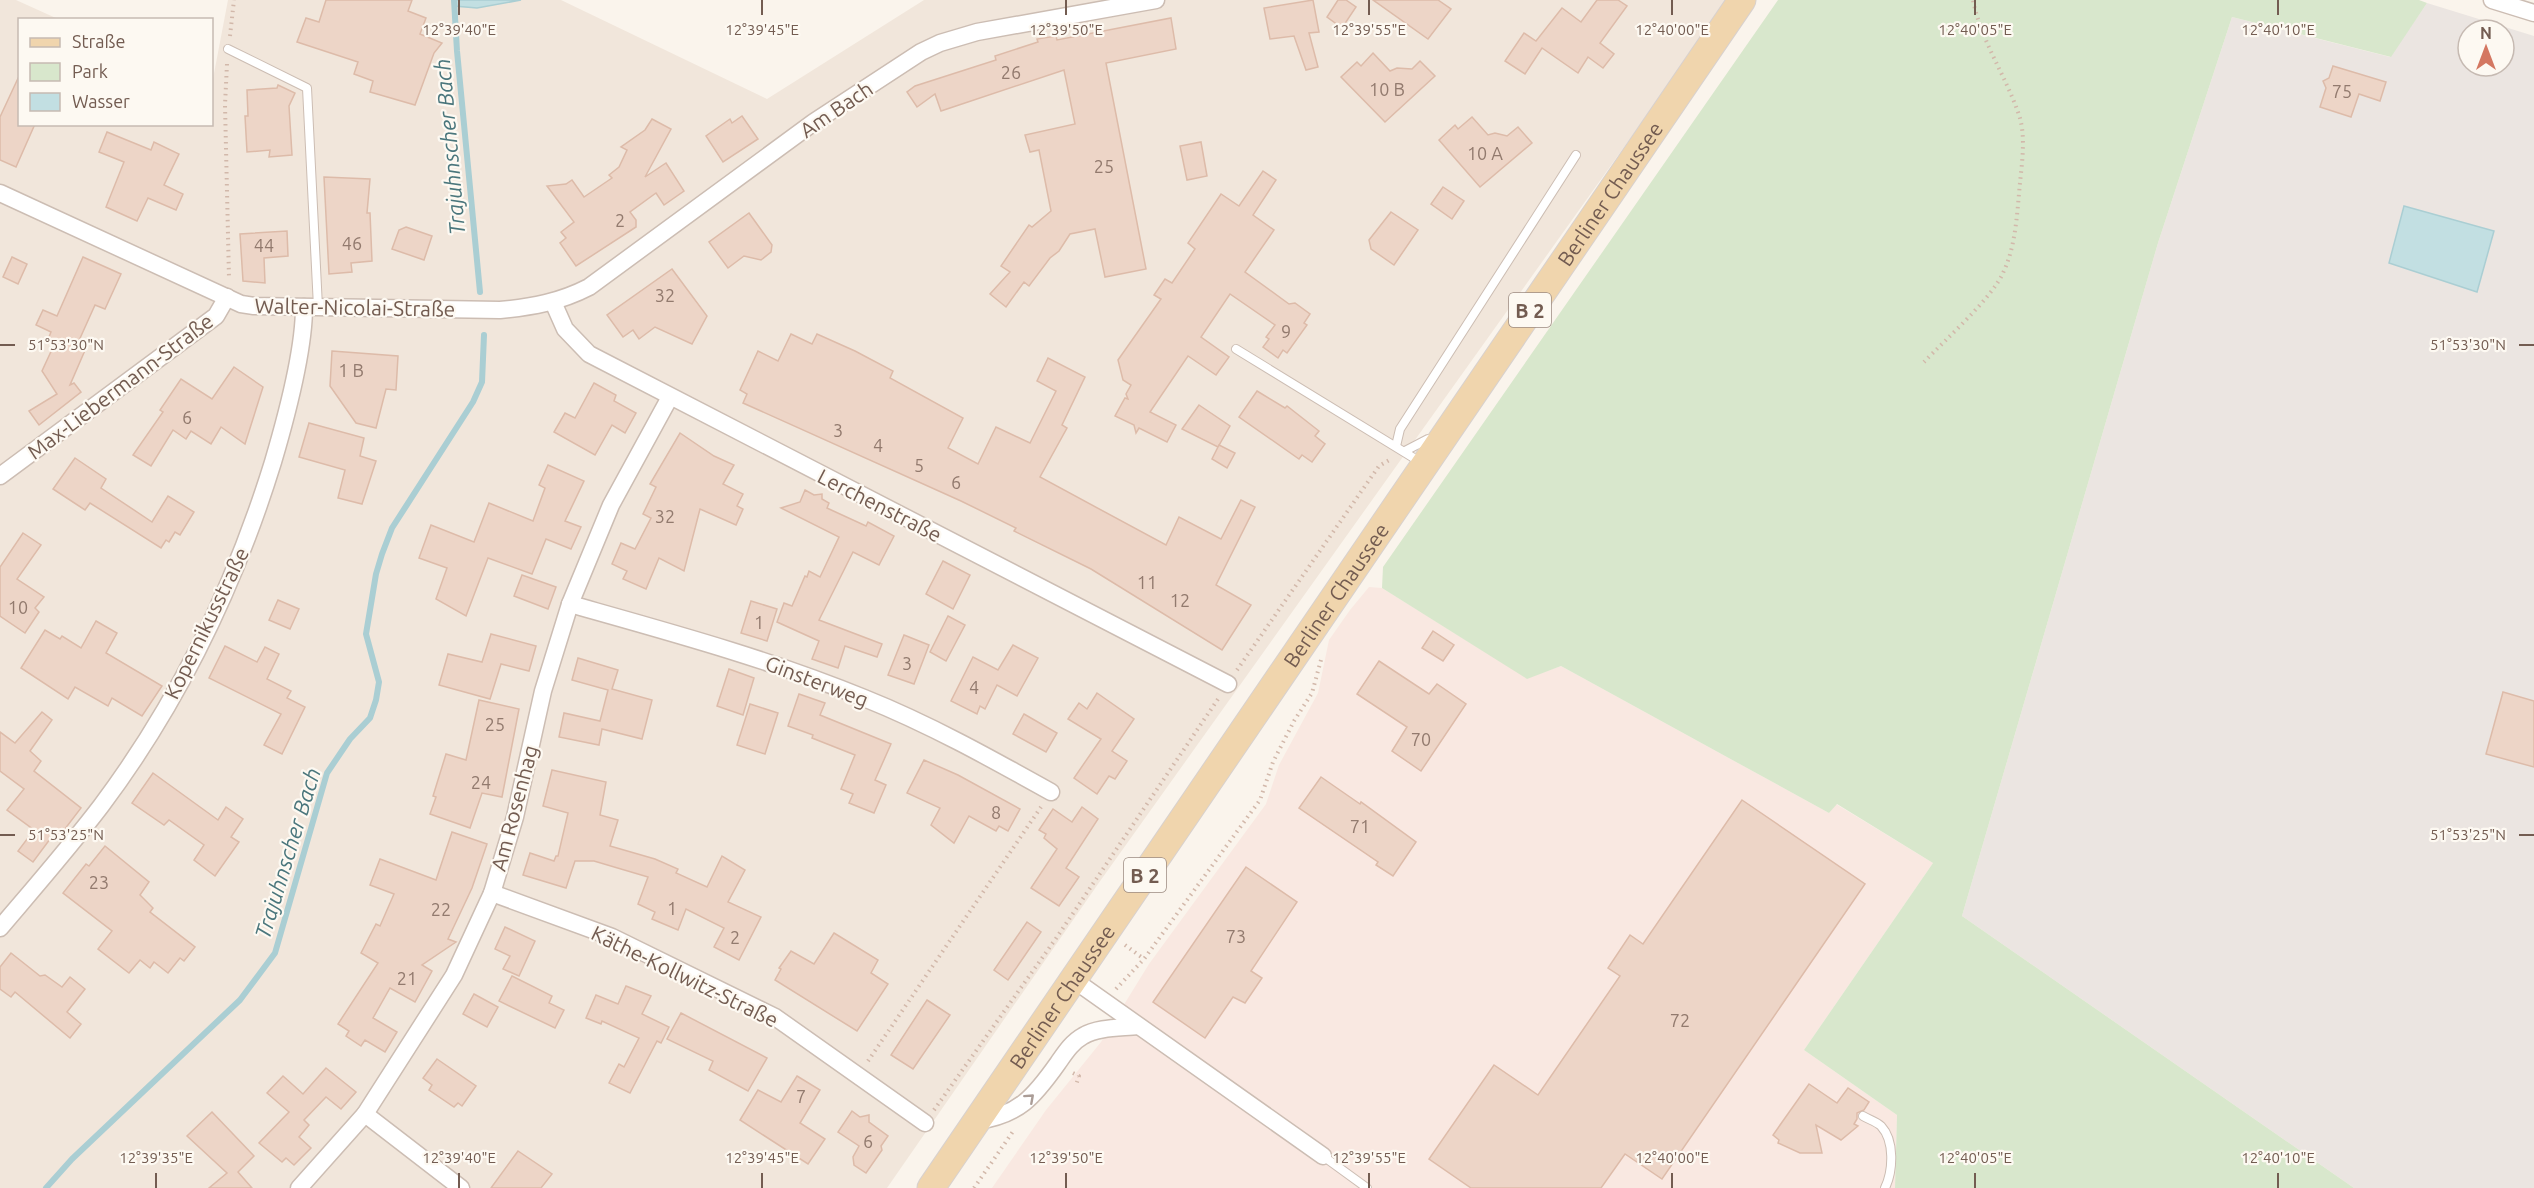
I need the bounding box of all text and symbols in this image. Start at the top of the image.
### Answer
legend [18,18,213,126]
north arrow [2456,18,2516,78]
text: 12°39'40"E [422,21,496,38]
text: 12°39'45"E [725,21,799,38]
text: 12°39'50"E [1029,21,1103,38]
text: 12°39'55"E [1332,21,1406,38]
text: 12°40'00"E [1635,21,1709,38]
text: 12°40'05"E [1938,21,2012,38]
text: 12°40'10"E [2241,21,2315,38]
text: N [2480,24,2492,42]
text: Straße [72,31,125,51]
water label: Trajuhnscher Bach [429,58,469,236]
text: Park [72,61,108,81]
house number: 26 [1001,62,1021,82]
street label: Am Bach [795,76,877,142]
house number: 10 B [1369,79,1405,99]
house number: 75 [2332,81,2352,101]
text: Wasser [72,91,130,111]
street label: Berliner Chaussee [1552,117,1667,270]
house number: 10 A [1467,143,1503,163]
house number: 25 [1094,156,1114,176]
house number: 2 [615,210,625,230]
house number: 46 [342,233,362,253]
house number: 44 [254,235,274,255]
house number: 32 [655,285,675,305]
street label: Walter-Nicolai-Straße [255,293,455,321]
road number: B 2 [1509,293,1551,327]
street label: Max-Liebermann-Straße [22,308,218,464]
house number: 9 [1281,321,1291,341]
text: 51°53'30"N [28,336,104,353]
text: 51°53'30"N [2430,336,2506,353]
house number: 1 B [338,360,364,380]
house number: 6 [182,407,192,427]
house number: 3 [833,420,843,440]
house number: 4 [873,435,883,455]
house number: 5 [914,455,924,475]
street label: Lerchenstraße [814,463,946,547]
house number: 6 [951,472,961,492]
house number: 32 [655,506,675,526]
street label: Berliner Chaussee [1278,518,1393,672]
street label: Kopernikusstraße [159,543,253,703]
house number: 11 [1137,572,1157,592]
house number: 12 [1170,590,1190,610]
house number: 10 [8,597,28,617]
house number: 1 [754,612,764,632]
street label: Ginsterweg [762,650,872,712]
house number: 3 [902,653,912,673]
house number: 4 [969,677,979,697]
house number: 25 [485,714,505,734]
house number: 70 [1411,729,1431,749]
street label: Am Rosenhag [486,742,542,874]
water label: Trajuhnscher Bach [249,765,325,941]
house number: 24 [471,772,491,792]
house number: 8 [991,802,1001,822]
house number: 71 [1350,816,1370,836]
text: 51°53'25"N [28,826,104,843]
text: 51°53'25"N [2430,826,2506,843]
road number: B 2 [1124,858,1166,892]
house number: 23 [89,872,109,892]
house number: 1 [667,898,677,918]
house number: 22 [431,899,451,919]
street label: Käthe-Kollwitz-Straße [588,920,782,1032]
street label: Berliner Chaussee [1004,920,1119,1073]
house number: 73 [1226,926,1246,946]
house number: 2 [730,927,740,947]
house number: 21 [397,968,417,988]
house number: 72 [1670,1010,1690,1030]
house number: 7 [796,1086,806,1106]
one-way arrow [1023,1094,1033,1105]
house number: 6 [863,1131,873,1151]
text: 12°39'35"E [119,1149,193,1166]
text: 12°39'40"E [422,1149,496,1166]
text: 12°39'45"E [725,1149,799,1166]
text: 12°39'50"E [1029,1149,1103,1166]
text: 12°39'55"E [1332,1149,1406,1166]
text: 12°40'00"E [1635,1149,1709,1166]
text: 12°40'05"E [1938,1149,2012,1166]
text: 12°40'10"E [2241,1149,2315,1166]

